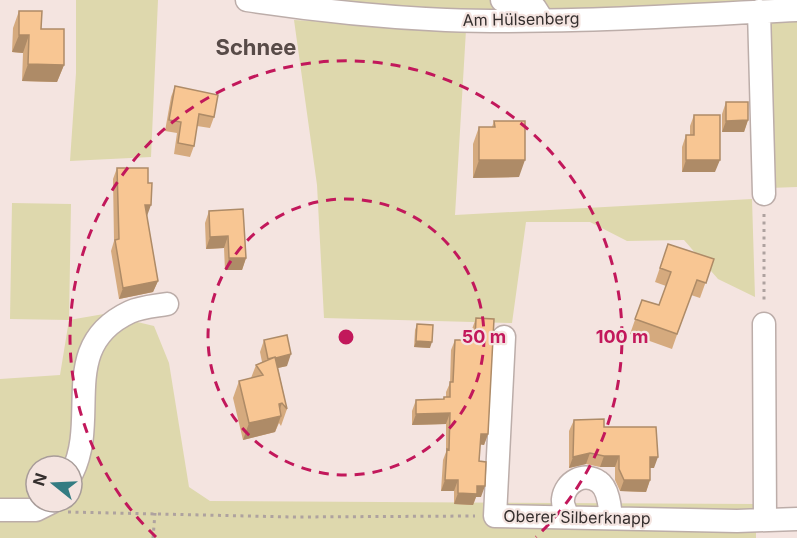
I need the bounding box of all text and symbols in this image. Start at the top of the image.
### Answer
street label: Am Hülsenberg [462,8,580,30]
district label: Schnee [216,34,296,60]
text: 50 m [462,326,506,347]
text: 100 m [596,326,648,347]
centre of rings [336,327,356,347]
north arrow [24,454,84,514]
text: N [28,470,51,488]
street label: Oberer Silberknapp [503,506,651,528]

